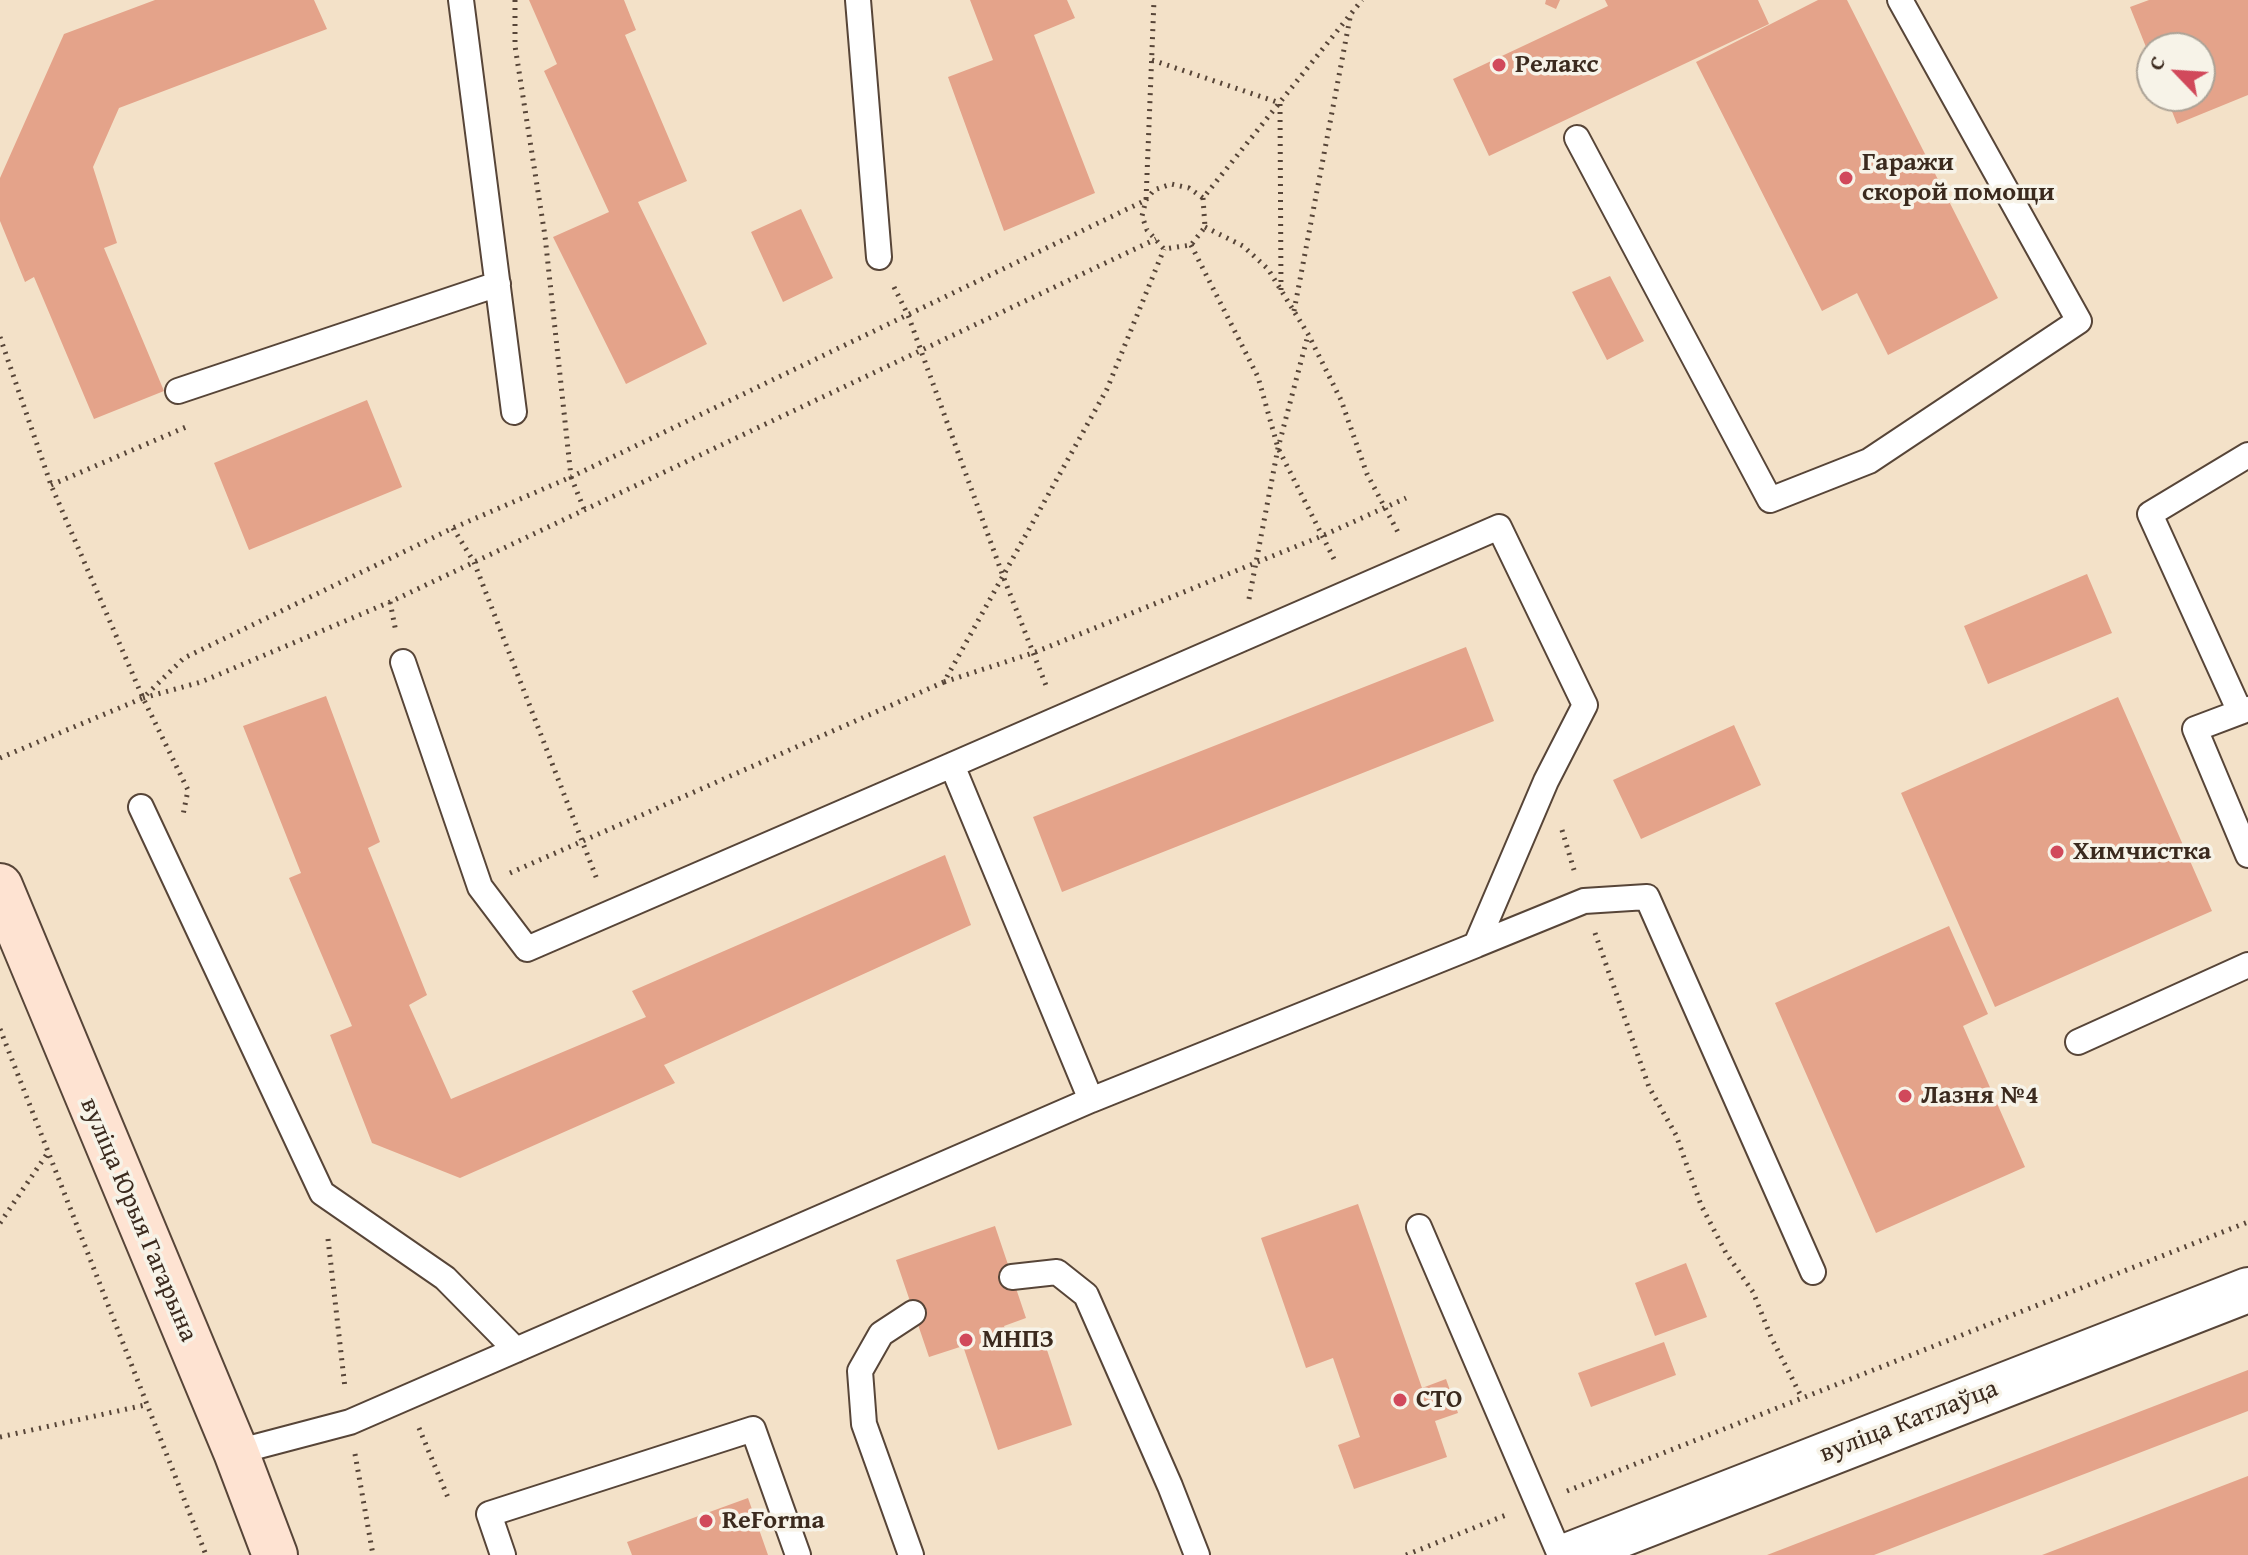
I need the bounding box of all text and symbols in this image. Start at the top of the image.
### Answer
north arrow [2136,32,2216,112]
place label: Релакс [1515,49,1598,81]
text: С [2139,50,2173,75]
marker: Релакс [1490,56,1508,74]
place label: Гаражи скорой помощи [1862,147,2055,208]
marker: Гаражи скорой помощи [1837,169,1855,187]
place label: Химчистка [2073,836,2211,868]
marker: Химчистка [2048,843,2066,861]
place label: Лазня №4 [1921,1080,2039,1112]
marker: Лазня №4 [1896,1087,1914,1105]
street label: вуліца Юрыя Гагарына [72,1093,204,1347]
place label: МНПЗ [982,1324,1054,1356]
marker: МНПЗ [957,1331,975,1349]
street label: вуліца Катлаўца [1815,1374,2003,1470]
place label: СТО [1416,1384,1462,1416]
marker: СТО [1391,1391,1409,1409]
place label: ReForma [722,1505,825,1537]
marker: ReForma [697,1512,715,1530]

